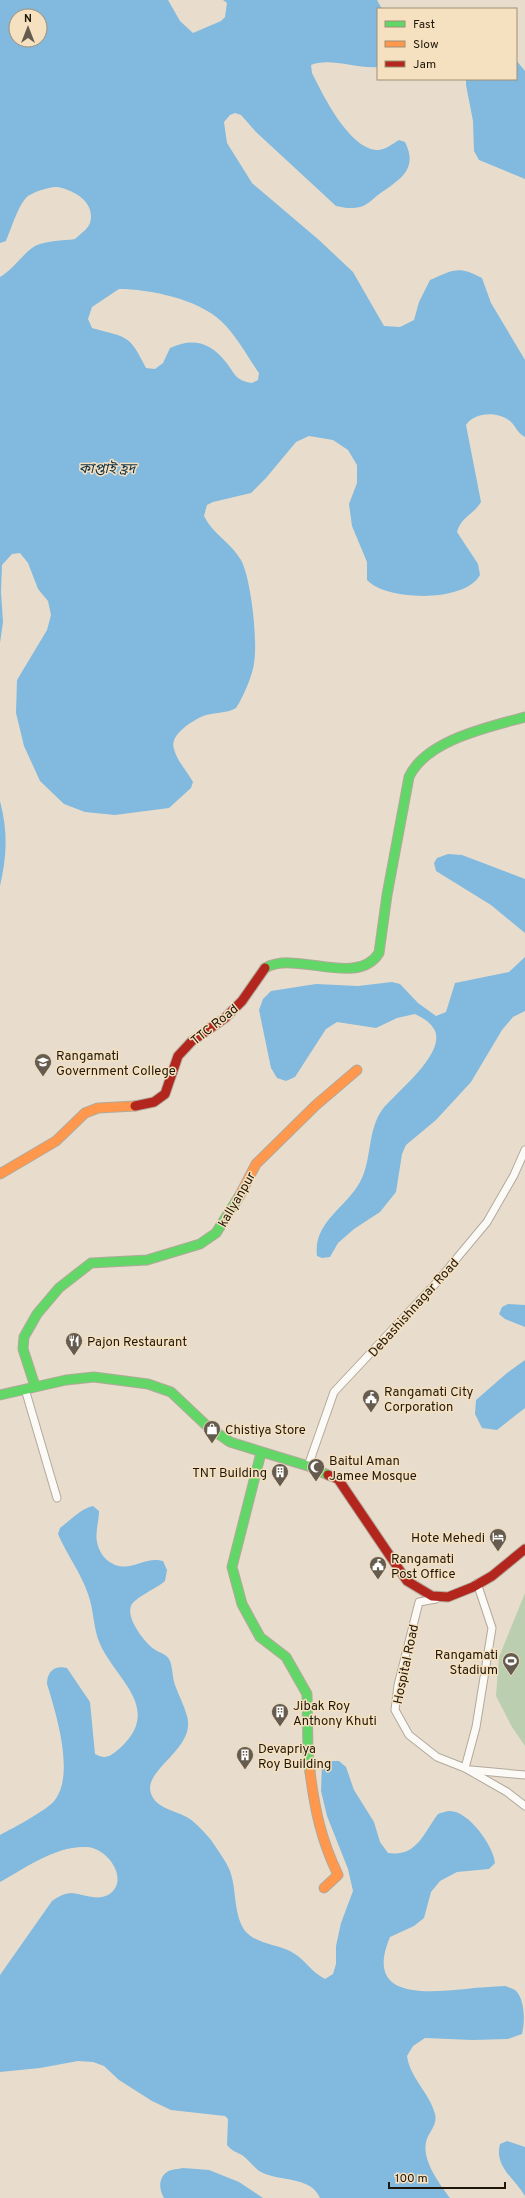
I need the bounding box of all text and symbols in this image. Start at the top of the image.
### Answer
north arrow [8,8,48,48]
legend [377,8,517,80]
text: N [24,12,32,26]
text: Fast [413,17,435,33]
text: Slow [413,37,439,53]
text: Jam [413,57,436,73]
water label: কাপ্তাই হ্রদ [79,460,138,478]
street label: TTC Road [188,1002,242,1049]
place label: Rangamati Government College [56,1049,176,1080]
school or university icon: Rangamati Government College [33,1052,53,1077]
street label: kallyanpur [216,1170,260,1230]
street label: Debashishnagar Road [366,1256,463,1361]
restaurant icon: Pajon Restaurant [64,1331,84,1356]
place label: Pajon Restaurant [87,1335,187,1351]
place label: Rangamati City Corporation [384,1385,474,1416]
public building icon: Rangamati City Corporation [361,1388,381,1413]
shop icon: Chistiya Store [202,1419,222,1444]
place label: Chistiya Store [225,1423,306,1439]
place label: Baitul Aman Jamee Mosque [329,1454,417,1485]
mosque icon: Baitul Aman Jamee Mosque [306,1457,326,1482]
building icon: TNT Building [270,1462,290,1487]
place label: TNT Building [192,1466,267,1482]
hotel icon: Hote Mehedi [488,1527,508,1552]
place label: Hote Mehedi [411,1531,485,1547]
place label: Rangamati Post Office [391,1552,455,1583]
public building icon: Rangamati Post Office [368,1555,388,1580]
street label: Hospital Road [391,1623,423,1706]
place label: Rangamati Stadium [435,1648,498,1679]
sports icon: Rangamati Stadium [501,1651,521,1676]
place label: Jibak Roy Anthony Khuti [293,1699,377,1730]
building icon: Jibak Roy Anthony Khuti [270,1702,290,1727]
place label: Devapriya Roy Building [258,1742,331,1773]
building icon: Devapriya Roy Building [235,1745,255,1770]
scale bar [389,2164,505,2190]
text: 100 m [395,2171,428,2187]

